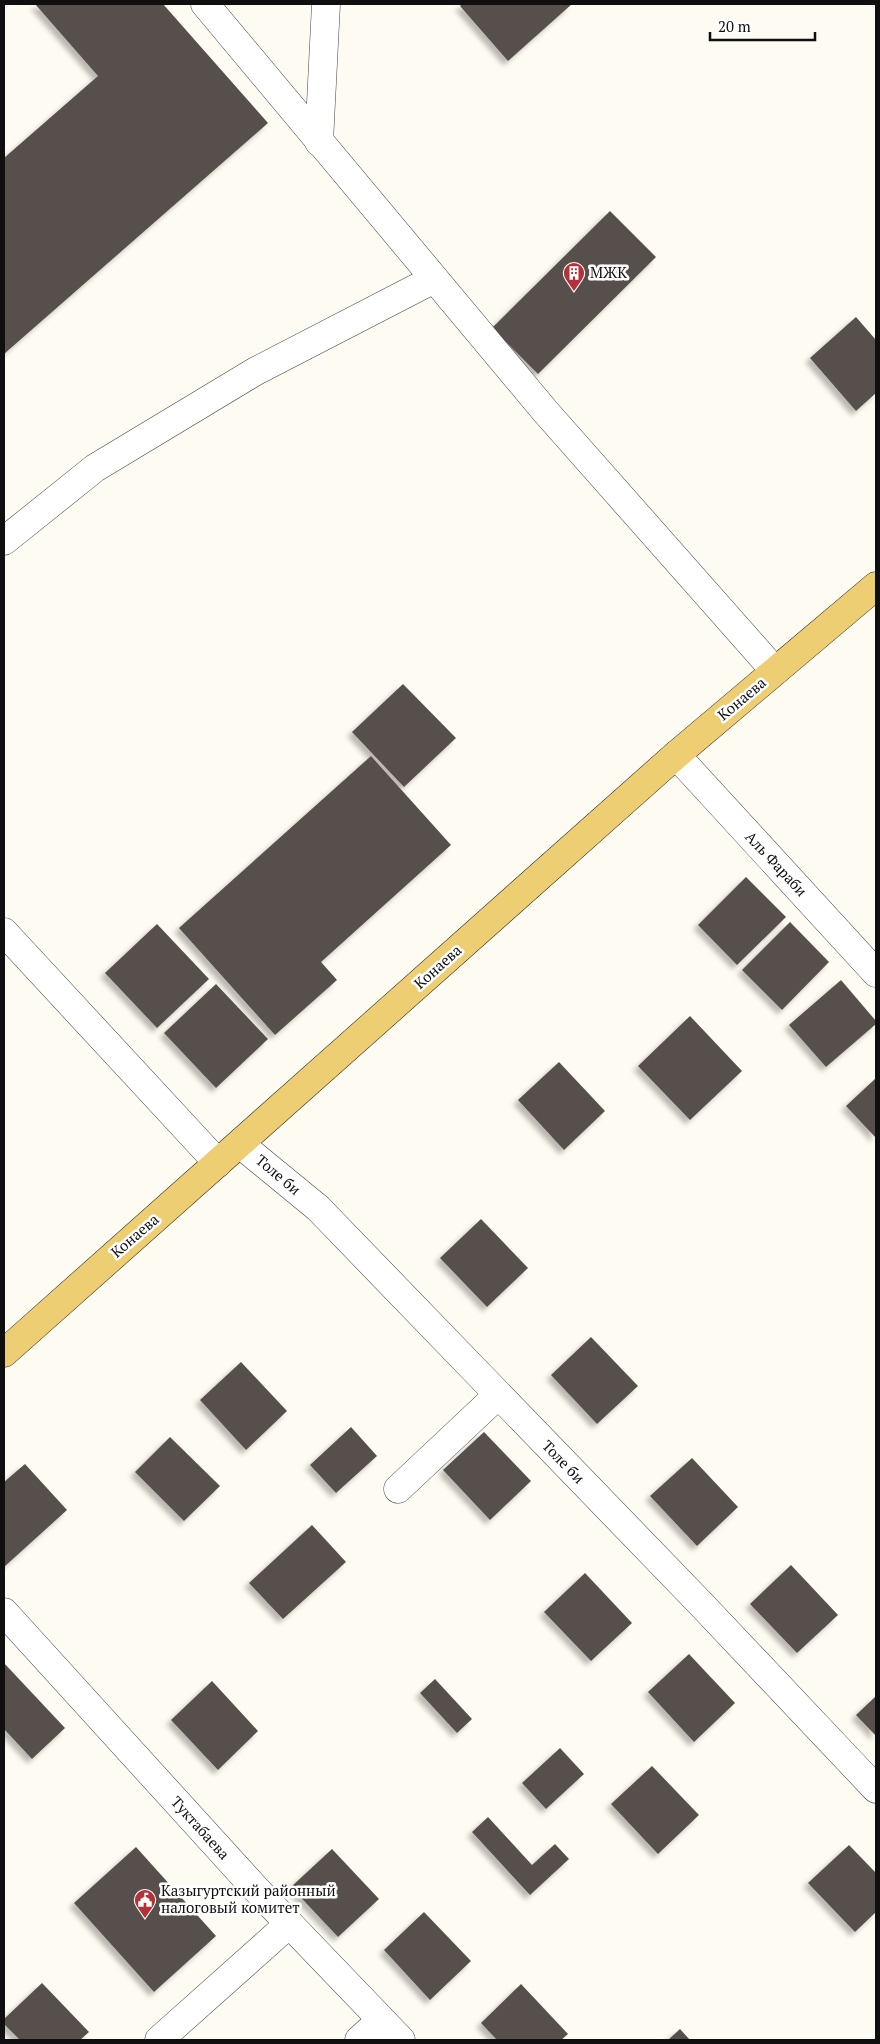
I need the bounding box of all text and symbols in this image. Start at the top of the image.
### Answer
scale bar [710,10,815,42]
text: 20 m [718,16,751,36]
building icon: МЖК [562,261,586,292]
place label: МЖК [590,262,627,282]
street label: Конаева [713,672,770,724]
street label: Аль Фараби [741,826,812,900]
street label: Конаева [409,939,466,993]
street label: Толе би [252,1150,305,1199]
street label: Конаева [106,1209,163,1262]
street label: Толе би [538,1435,589,1487]
street label: Туктабаева [167,1791,235,1864]
place label: Казыгуртский районный налоговый комитет [161,1880,336,1917]
public building icon: Казыгуртский районный налоговый комитет [133,1888,157,1919]

